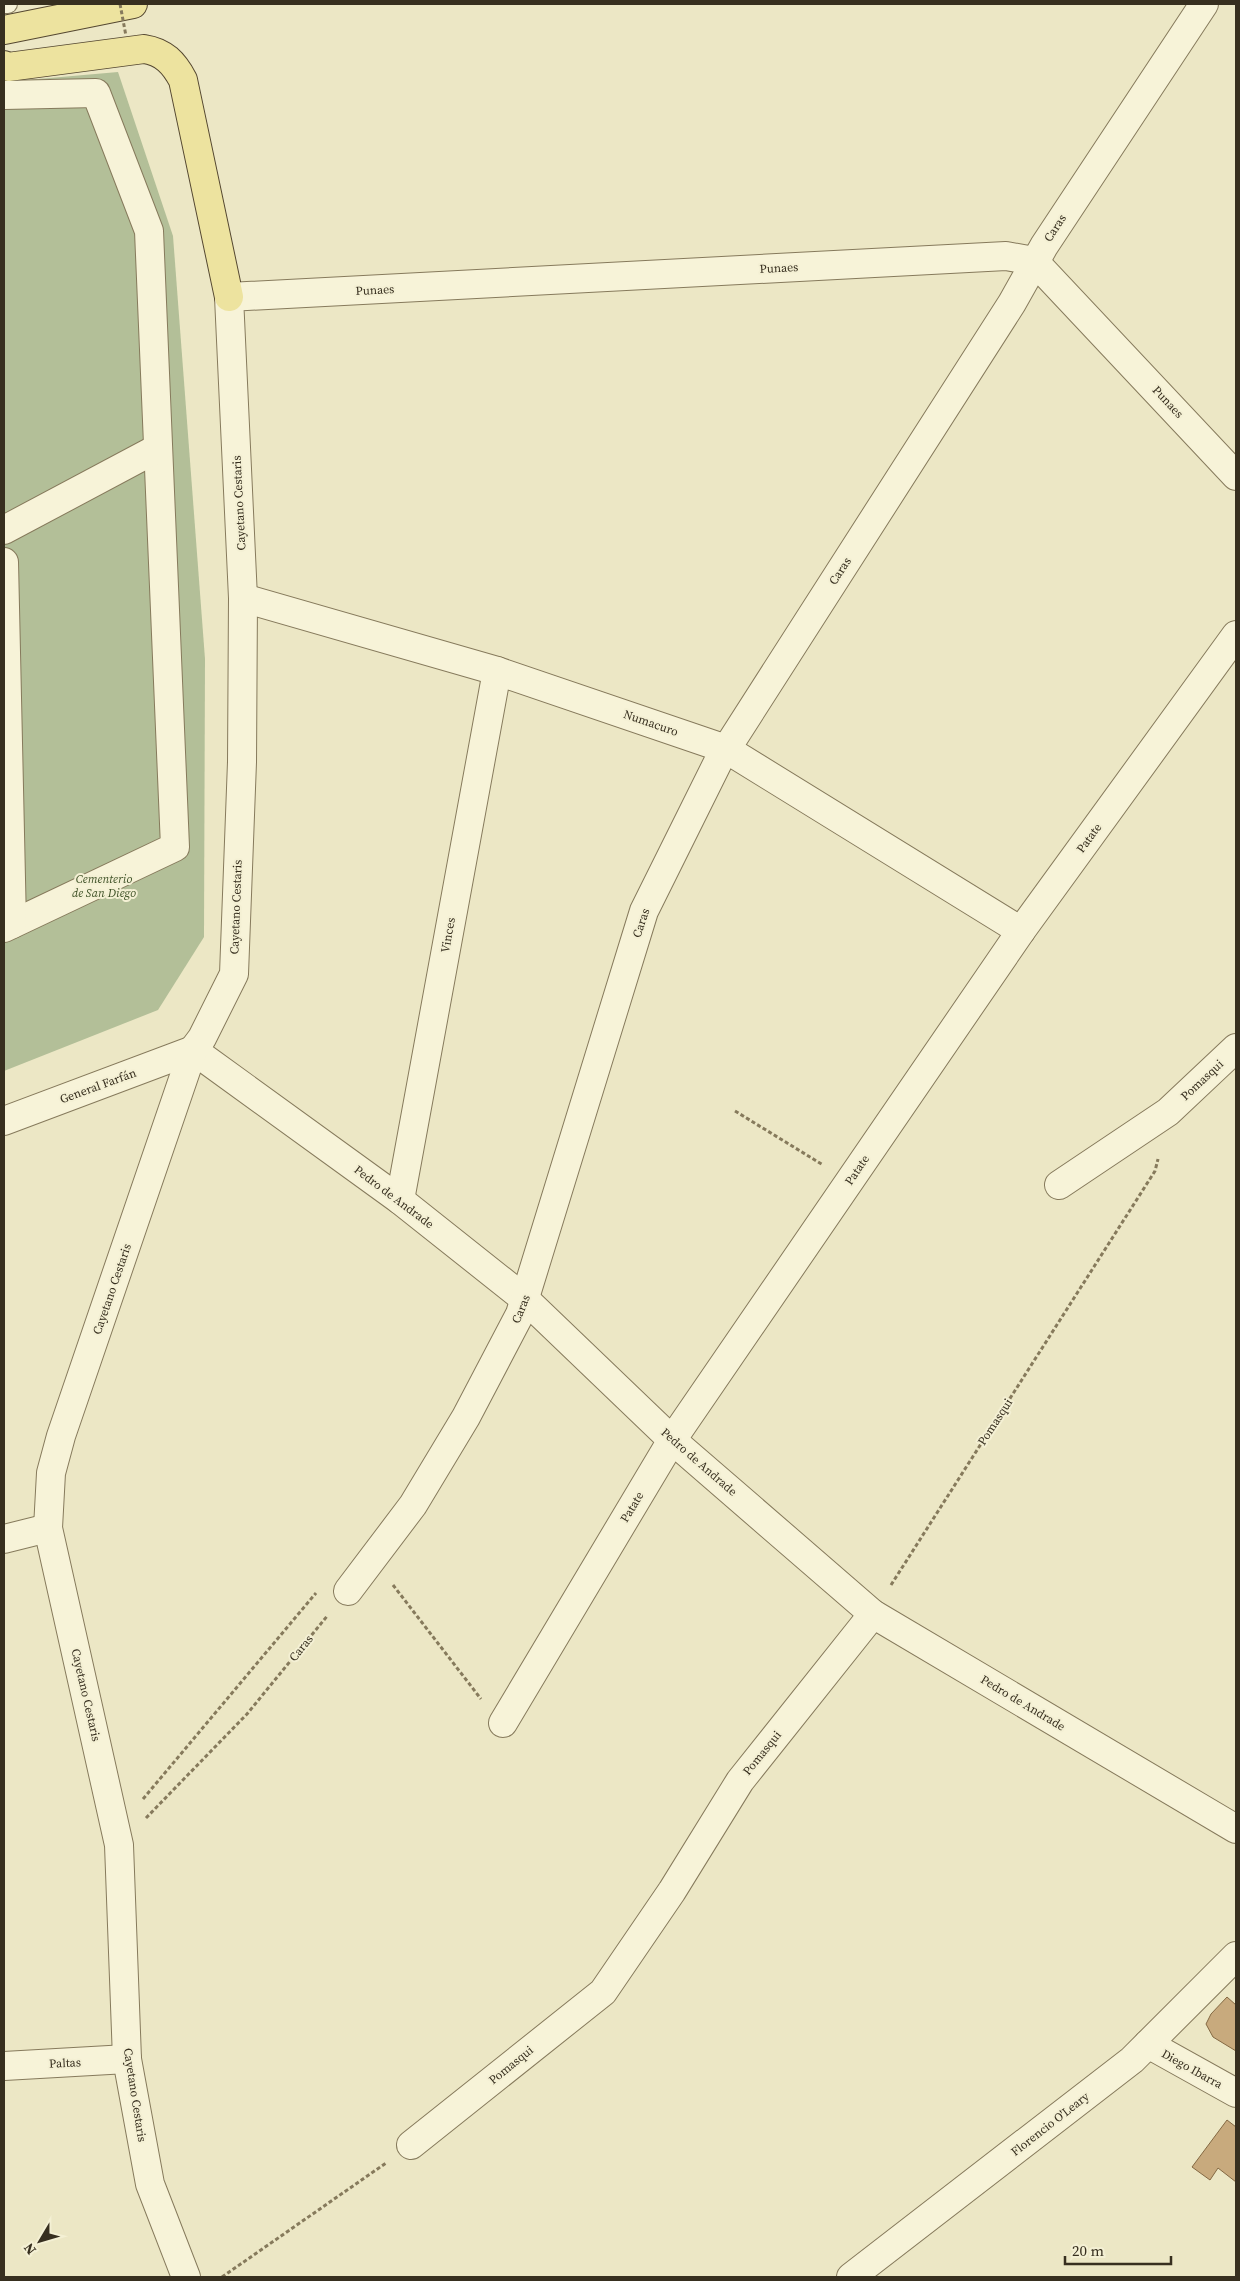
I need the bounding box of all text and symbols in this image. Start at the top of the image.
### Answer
street label: Caras [1040,211,1070,245]
street label: Punaes [759,259,799,277]
street label: Punaes [355,281,395,299]
street label: Punaes [1149,382,1187,422]
street label: Cayetano Cestaris [229,455,249,551]
street label: Caras [825,554,855,588]
street label: Numacuro [621,706,681,740]
street label: Patate [1073,820,1105,856]
street label: Cayetano Cestaris [226,859,246,955]
park label: Cementerio de San Diego [72,871,136,901]
street label: Caras [629,906,653,940]
street label: Vinces [437,916,459,954]
street label: Pomasqui [1177,1056,1227,1104]
street label: General Farfán [58,1065,138,1107]
street label: Patate [841,1152,873,1188]
street label: Pedro de Andrade [351,1162,437,1232]
street label: Cayetano Cestaris [89,1242,135,1336]
street label: Caras [508,1292,534,1326]
street label: Pomasqui [974,1395,1016,1449]
street label: Pedro de Andrade [658,1425,740,1499]
street label: Patate [617,1489,647,1525]
street label: Caras [285,1631,317,1665]
street label: Cayetano Cestaris [68,1647,104,1743]
street label: Pedro de Andrade [978,1671,1068,1735]
street label: Pomasqui [739,1727,785,1779]
street label: Pomasqui [485,2042,537,2088]
street label: Diego Ibarra [1159,2046,1226,2093]
street label: Cayetano Cestaris [120,2047,150,2143]
street label: Paltas [49,2054,81,2072]
street label: Florencio O'Leary [1008,2088,1093,2160]
north arrow [15,2216,65,2266]
scale bar [1065,2234,1171,2266]
text: N [19,2239,41,2259]
text: 20 m [1072,2240,1104,2261]

